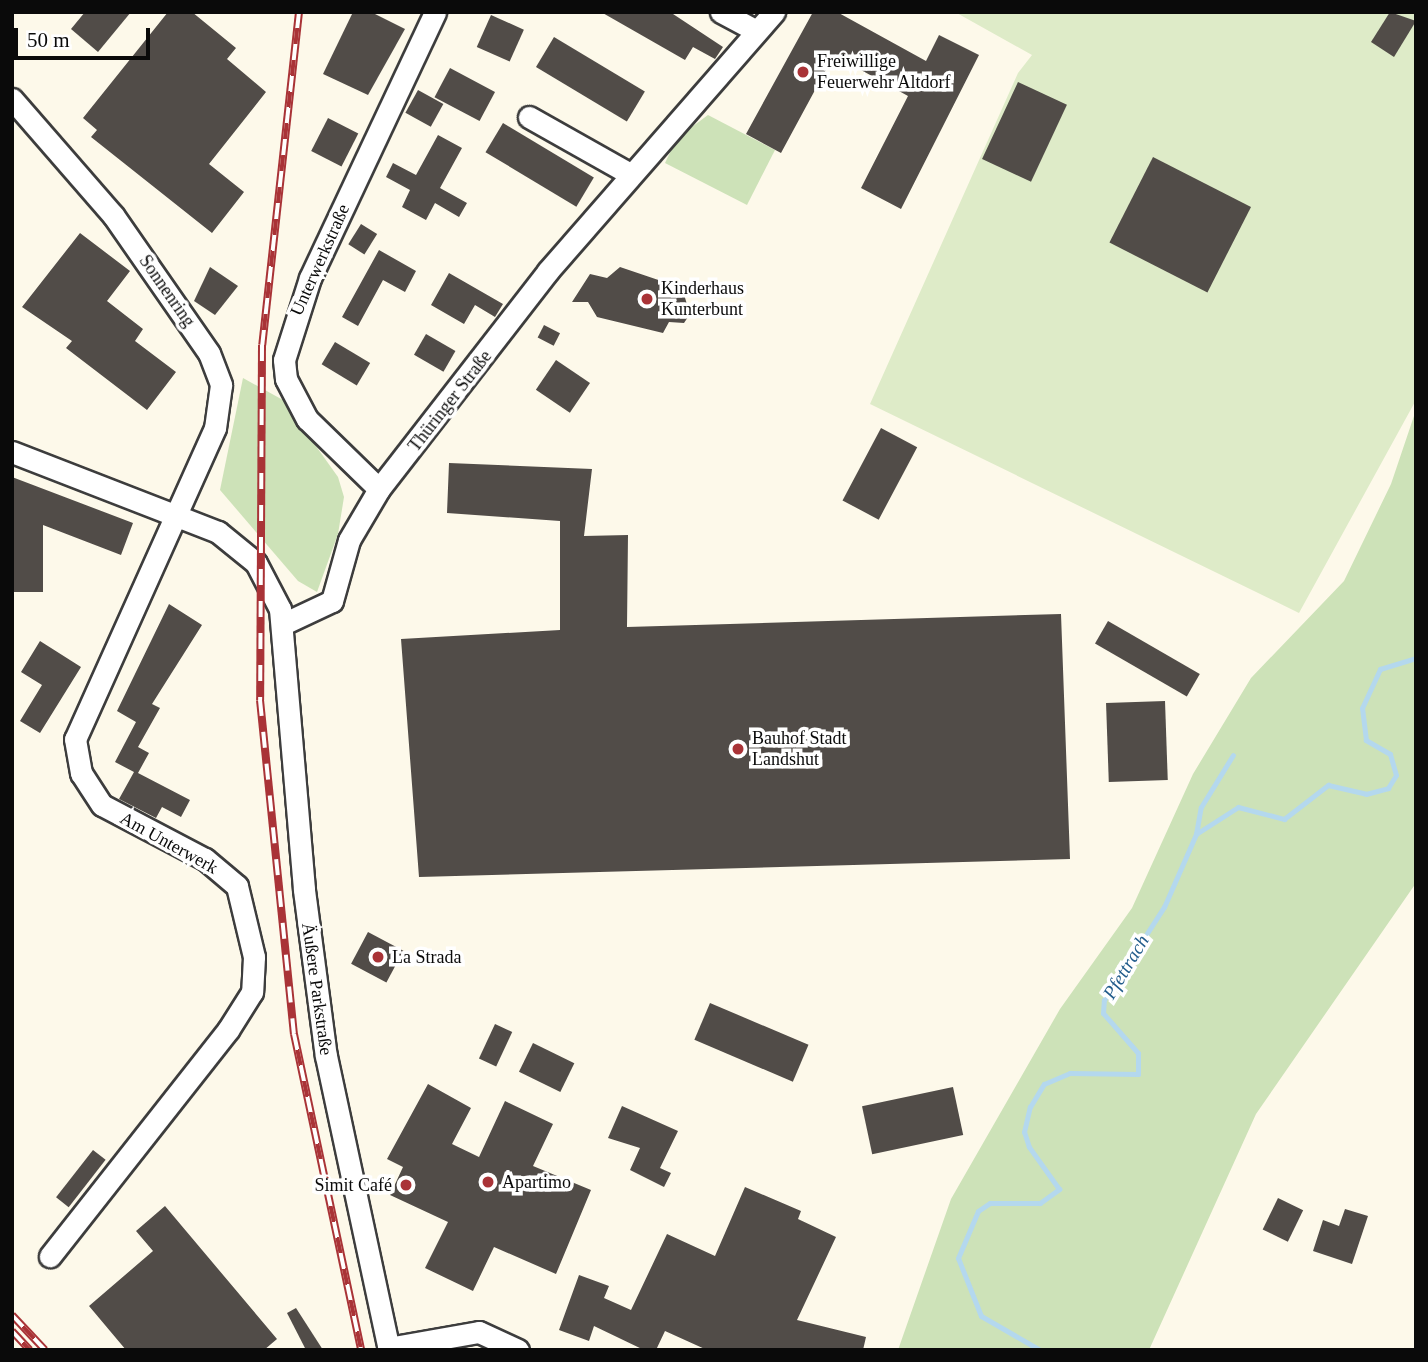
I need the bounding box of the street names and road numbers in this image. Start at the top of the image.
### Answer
street label: Unterwerkstraße [286,201,354,319]
street label: Sonnenring [134,251,200,331]
street label: Thüringer Straße [404,346,496,456]
street label: Am Unterwerk [116,807,222,879]
street label: Äußere Parkstraße [297,921,337,1057]

